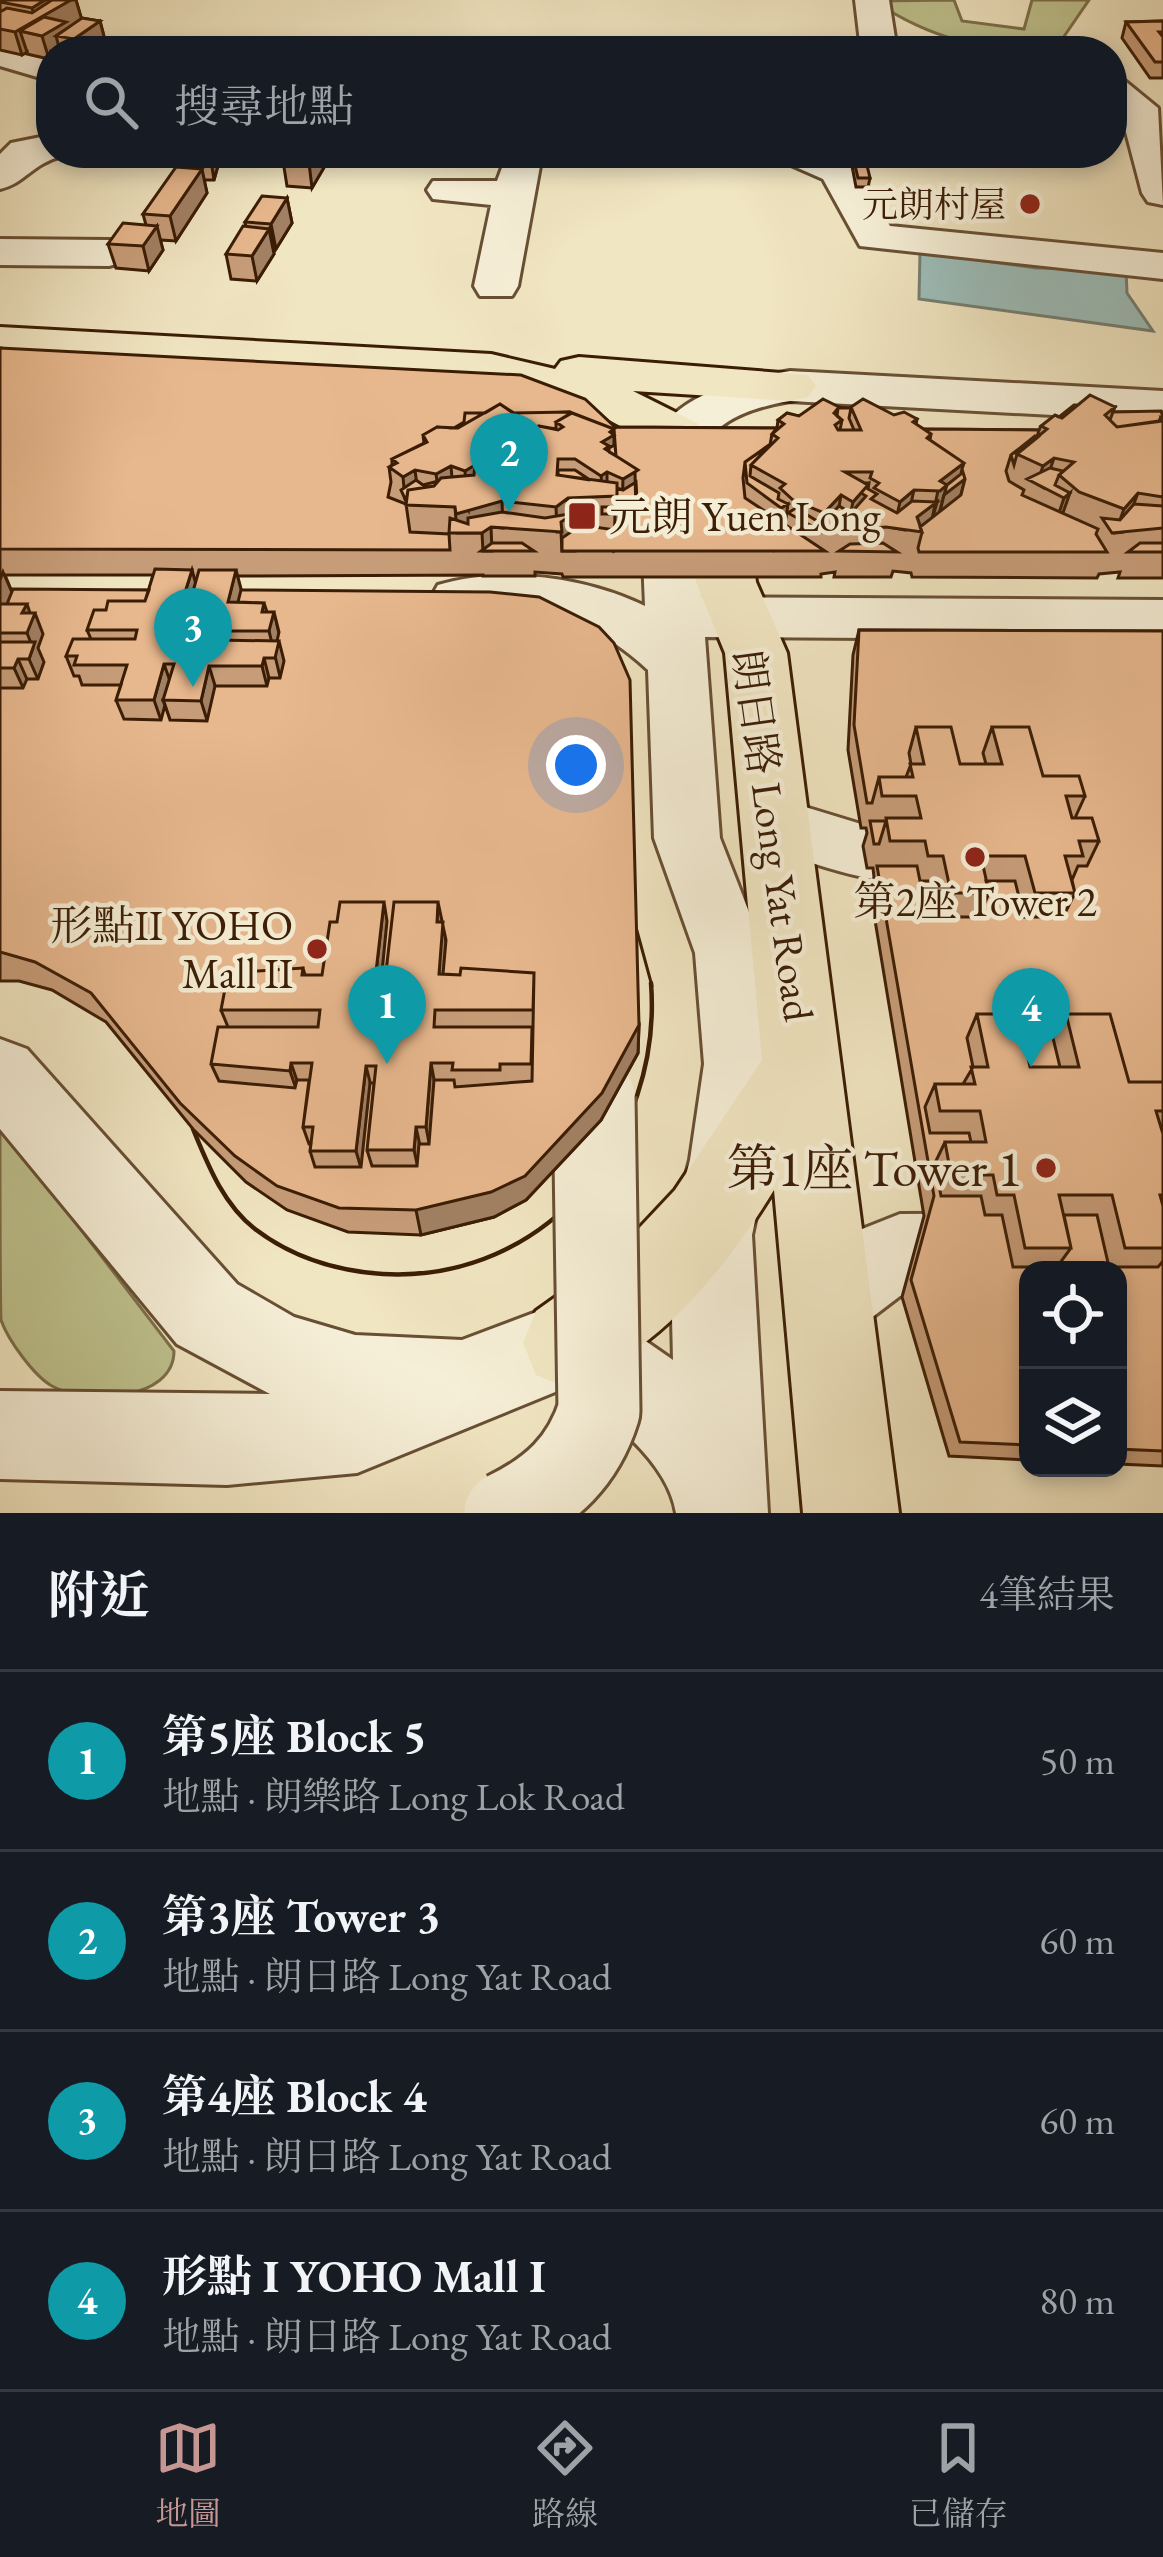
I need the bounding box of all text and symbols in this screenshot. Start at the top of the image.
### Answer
search box [36,36,1127,168]
icon: search [78,69,144,135]
text: 搜尋地點 [174,77,354,135]
place label: 元朗村屋 [862,181,1006,228]
marker: 元朗村屋 [1017,191,1043,217]
pin: 2 [470,413,548,512]
place label: 元朗 Yuen Long [609,489,881,544]
marker: 元朗 Yuen Long [566,500,598,532]
pin: 3 [154,588,232,687]
street label: 朗日路 Long Yat Road [720,646,827,1025]
your location [546,735,606,795]
marker: 第2座 Tower 2 [962,844,988,870]
place label: 第2座 Tower 2 [853,874,1097,929]
place label: 形點II YOHO Mall II [50,898,293,1001]
marker: 形點II YOHO Mall II [304,936,330,962]
pin: 1 [348,965,426,1064]
pin: 4 [992,968,1070,1067]
place label: 第1座 Tower 1 [727,1135,1022,1201]
marker: 第1座 Tower 1 [1033,1155,1059,1181]
map controls [1019,1261,1127,1477]
button: locate [1019,1261,1127,1369]
button: layers [1019,1369,1127,1477]
text: 附近 [48,1562,150,1628]
text: 4筆結果 [979,1569,1115,1620]
text: 第5座 Block 5 [162,1707,427,1765]
text: 1 [77,1735,97,1786]
text: 50 m [1039,1735,1115,1786]
text: 地點 · 朗樂路 Long Lok Road [162,1771,625,1822]
text: 第3座 Tower 3 [162,1887,440,1945]
text: 2 [77,1915,97,1966]
text: 60 m [1039,1915,1115,1966]
text: 地點 · 朗日路 Long Yat Road [162,1951,612,2002]
text: 第4座 Block 4 [162,2067,427,2125]
text: 3 [77,2095,97,2146]
text: 60 m [1039,2095,1115,2146]
text: 地點 · 朗日路 Long Yat Road [162,2131,612,2182]
text: 形點 I YOHO Mall I [162,2247,546,2305]
text: 4 [77,2275,97,2326]
text: 80 m [1039,2275,1115,2326]
text: 地點 · 朗日路 Long Yat Road [162,2311,612,2362]
tab: 地圖 [155,2415,221,2535]
tab: 路線 [532,2415,598,2535]
tab: 已儲存 [909,2415,1008,2535]

